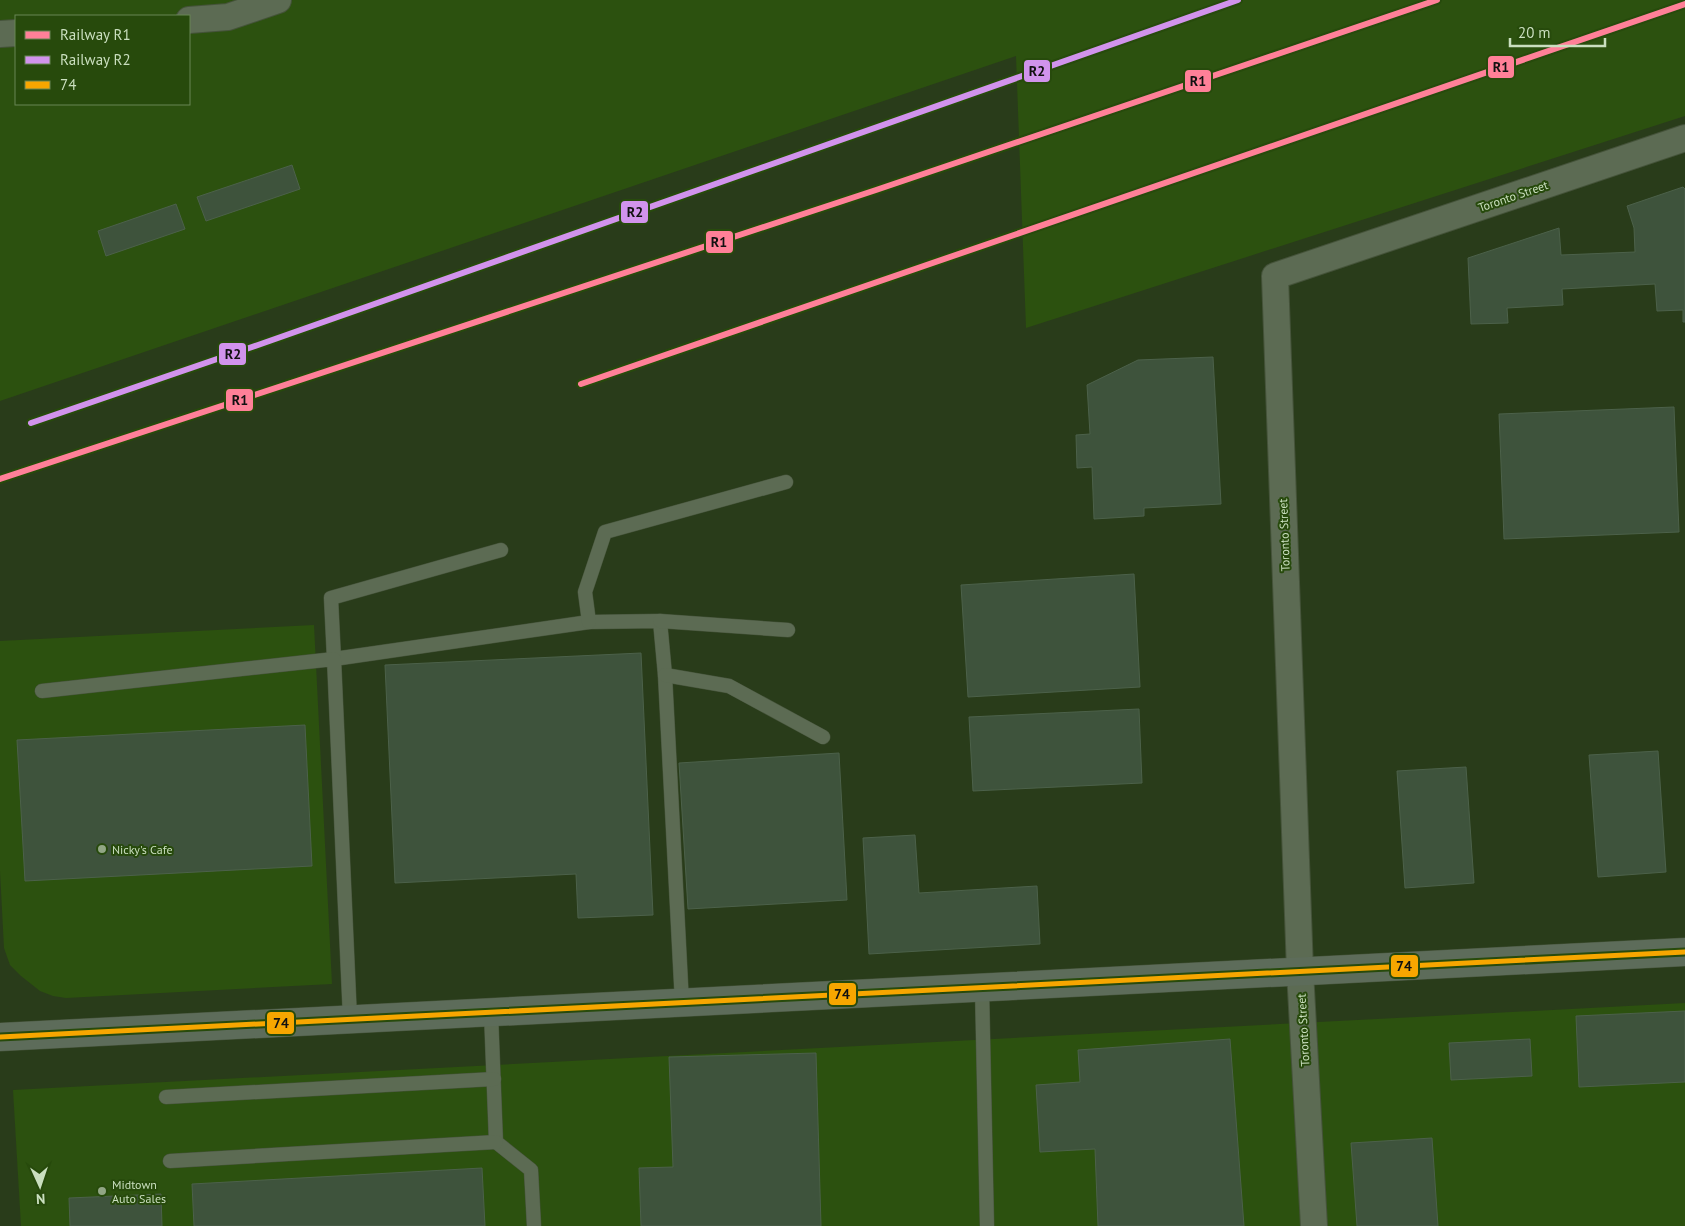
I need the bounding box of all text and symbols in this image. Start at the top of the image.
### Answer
legend [15,15,190,105]
scale bar [1510,15,1605,47]
text: 20 m [1518,23,1551,42]
text: Railway R1 [60,25,131,44]
text: Railway R2 [60,50,131,69]
line badge: R1 [1487,55,1515,79]
text: R1 [1493,58,1509,76]
line badge: R2 [1023,59,1051,83]
text: R2 [1029,62,1045,80]
line badge: R1 [1184,69,1212,93]
text: R1 [1190,72,1206,90]
text: 74 [60,75,76,94]
street label: Toronto Street [1476,177,1550,215]
line badge: R2 [620,200,649,224]
text: R2 [627,203,643,221]
line badge: R1 [705,230,734,254]
text: R1 [711,233,727,251]
line badge: R2 [218,342,247,366]
text: R2 [225,345,241,363]
line badge: R1 [225,388,254,412]
text: R1 [232,391,248,409]
street label: Toronto Street [1275,498,1293,572]
place label: Nicky's Cafe [112,842,172,857]
marker: Nicky's Cafe [96,843,108,855]
line badge: 74 [1390,954,1419,978]
text: 74 [1396,957,1412,975]
line badge: 74 [828,982,857,1006]
text: 74 [834,985,850,1003]
street label: Toronto Street [1294,993,1312,1067]
line badge: 74 [266,1011,295,1035]
text: 74 [273,1014,289,1032]
north arrow [15,1161,65,1211]
place label: Midtown Auto Sales [112,1177,166,1206]
marker: Midtown Auto Sales [96,1185,108,1197]
text: N [36,1190,46,1208]

